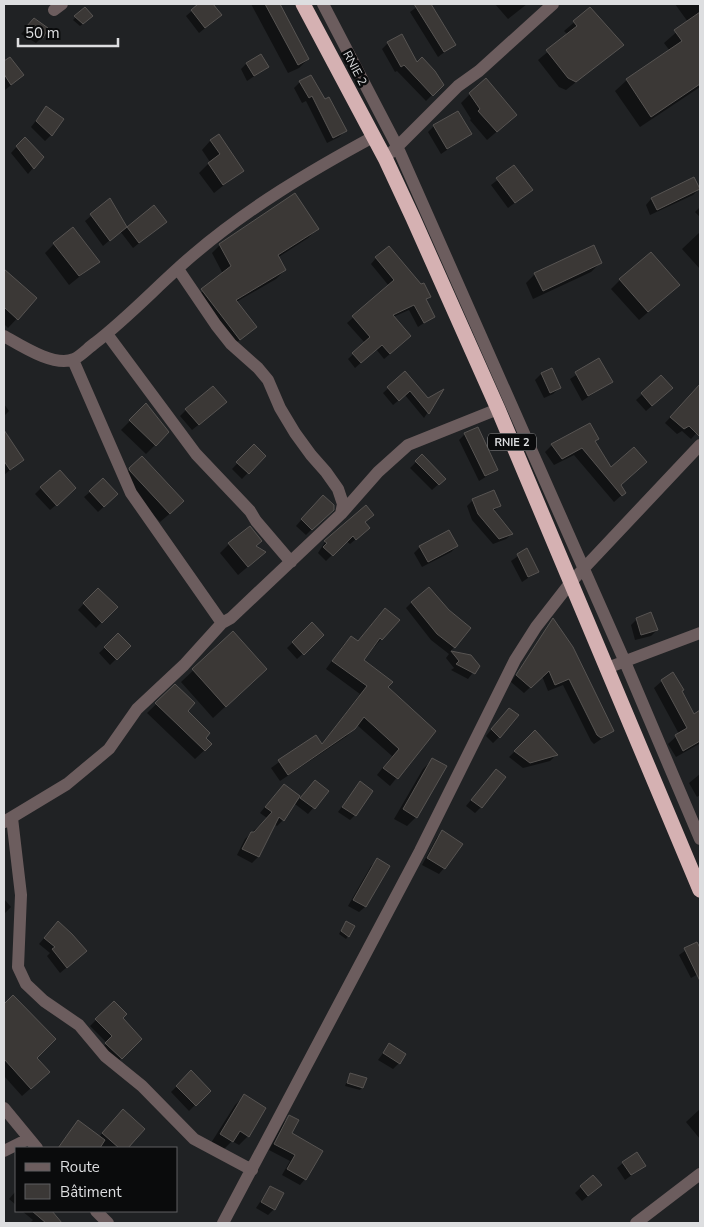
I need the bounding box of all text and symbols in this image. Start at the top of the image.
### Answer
scale bar [18,15,118,47]
text: 50 m [25,23,60,43]
street label: RNIE 2 [339,48,371,88]
road number: RNIE 2 [488,434,536,451]
legend [15,1147,178,1212]
text: Route [60,1157,100,1177]
text: Bâtiment [60,1182,122,1202]

